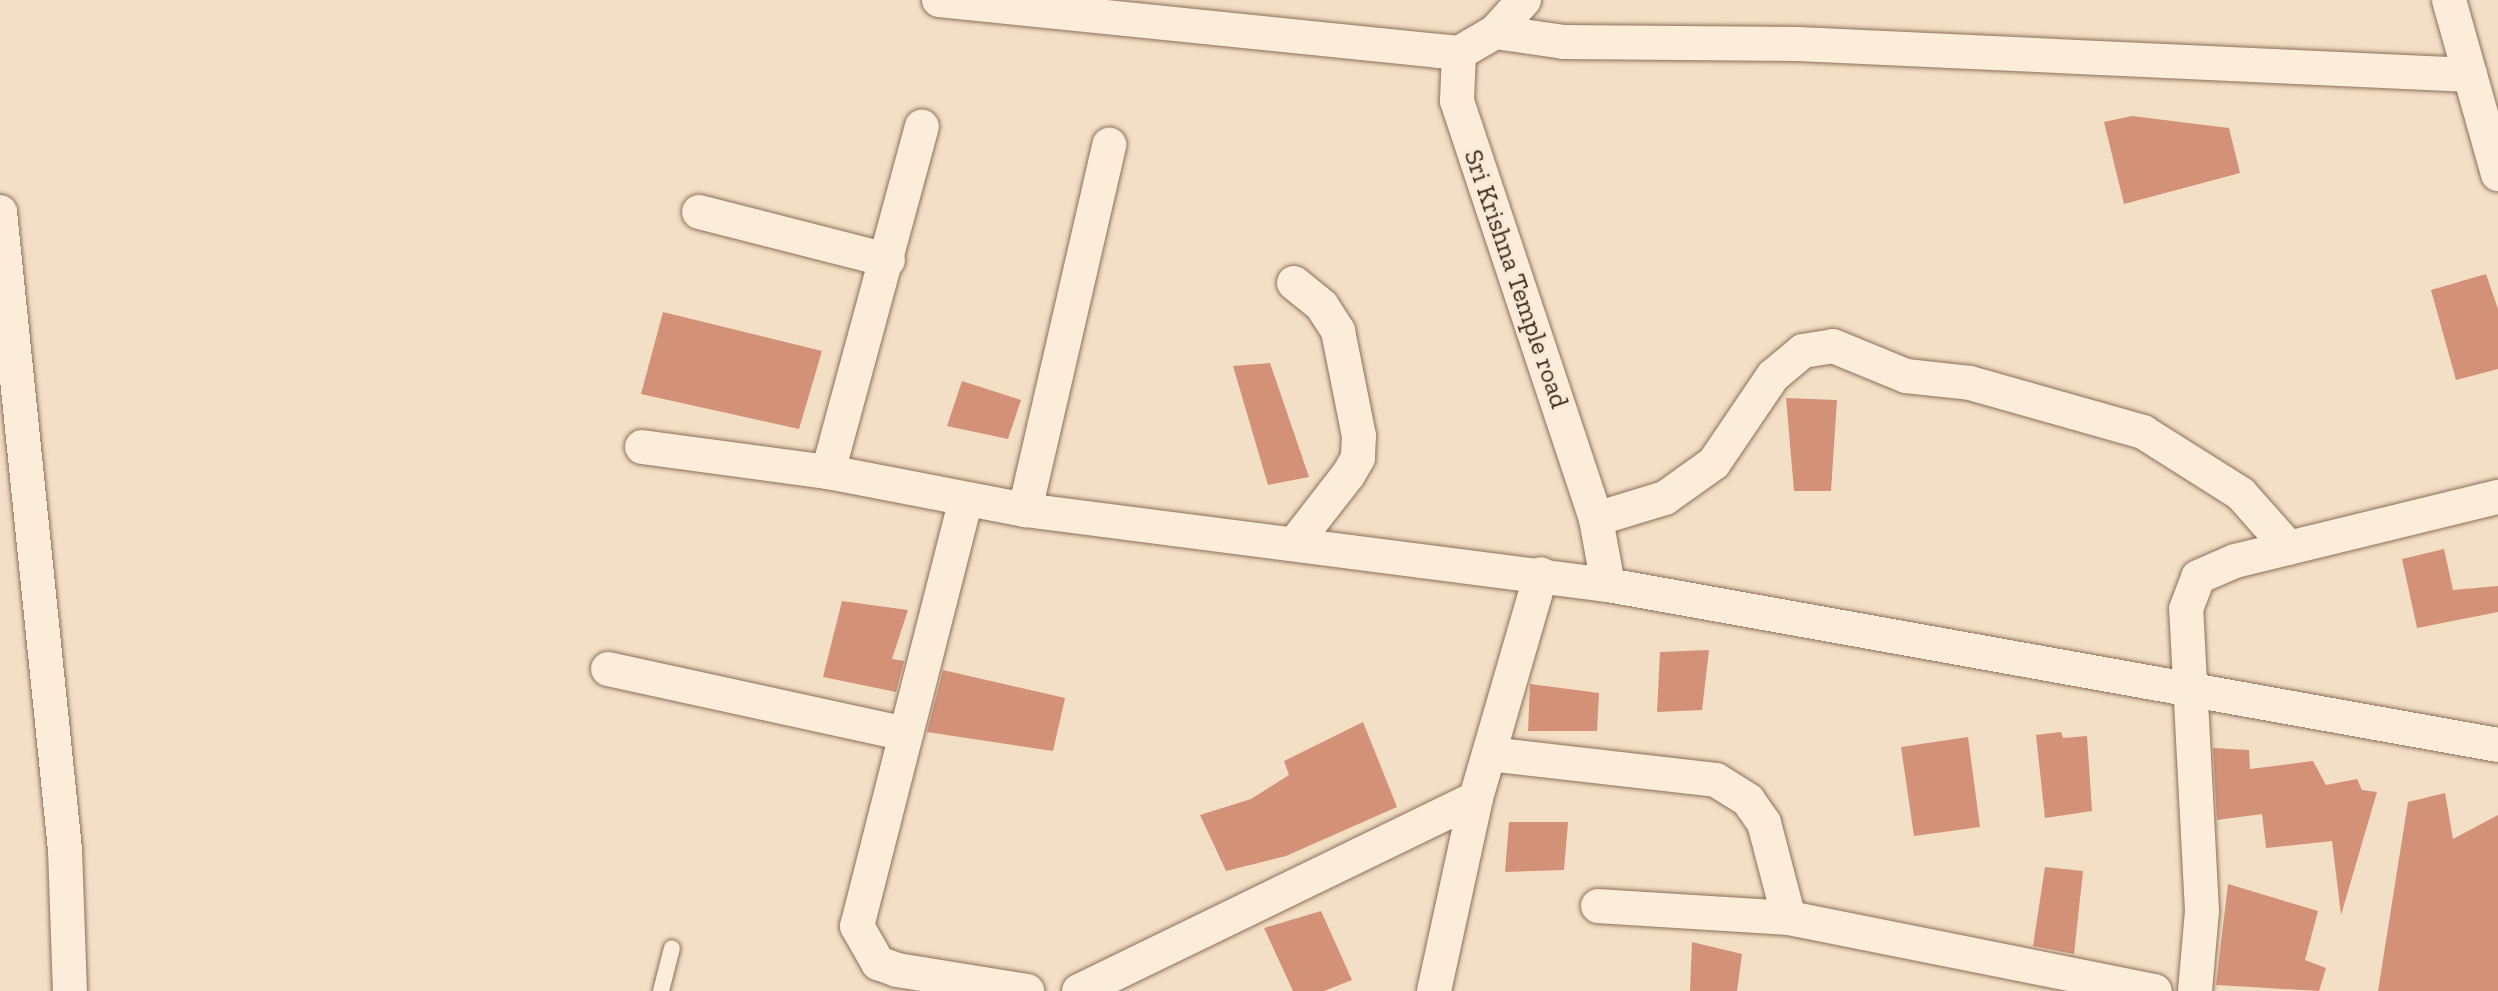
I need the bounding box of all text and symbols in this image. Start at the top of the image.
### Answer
street label: Sri Krishna Temple road [1457,145,1575,413]

